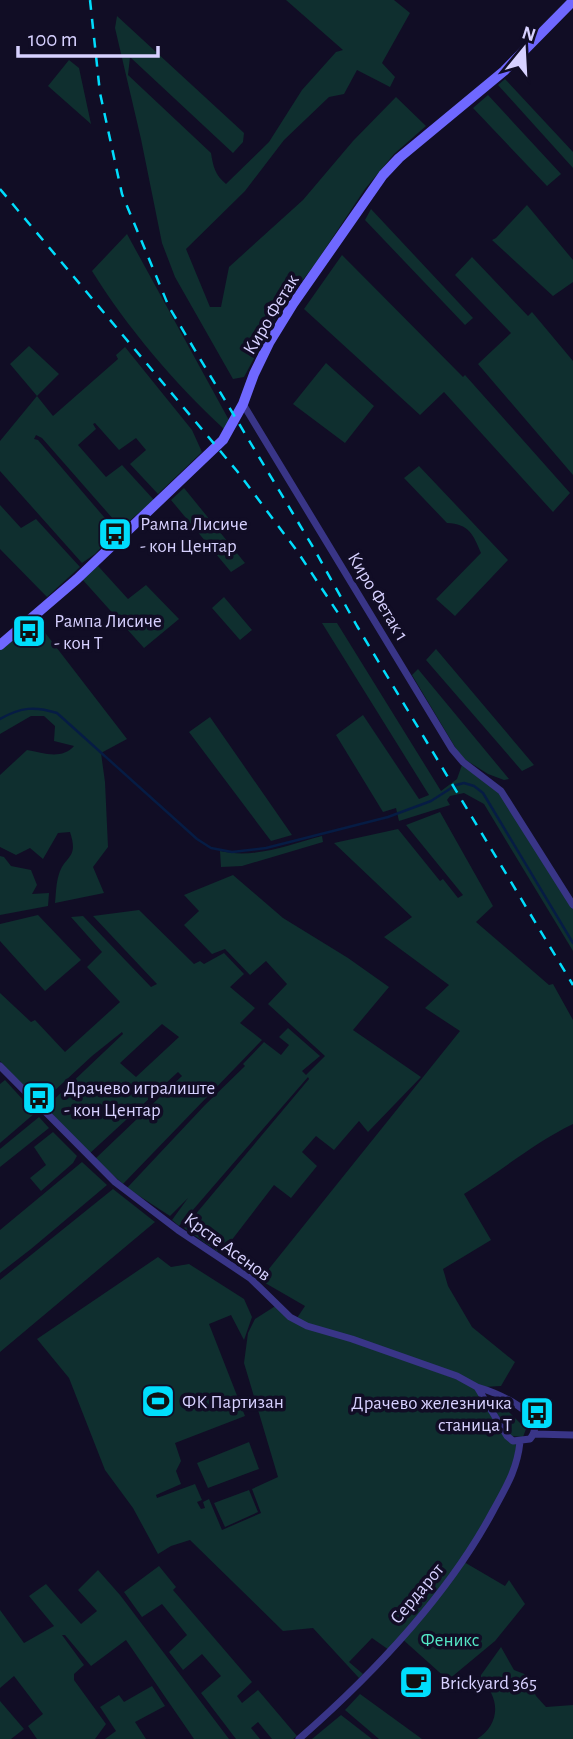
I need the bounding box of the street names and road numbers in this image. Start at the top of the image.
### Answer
street label: Киро Фетак [240,271,303,358]
street label: Киро Фетак 1 [344,549,411,644]
street label: Крсте Асенов [180,1210,274,1285]
street label: Сердарот [387,1560,448,1628]

